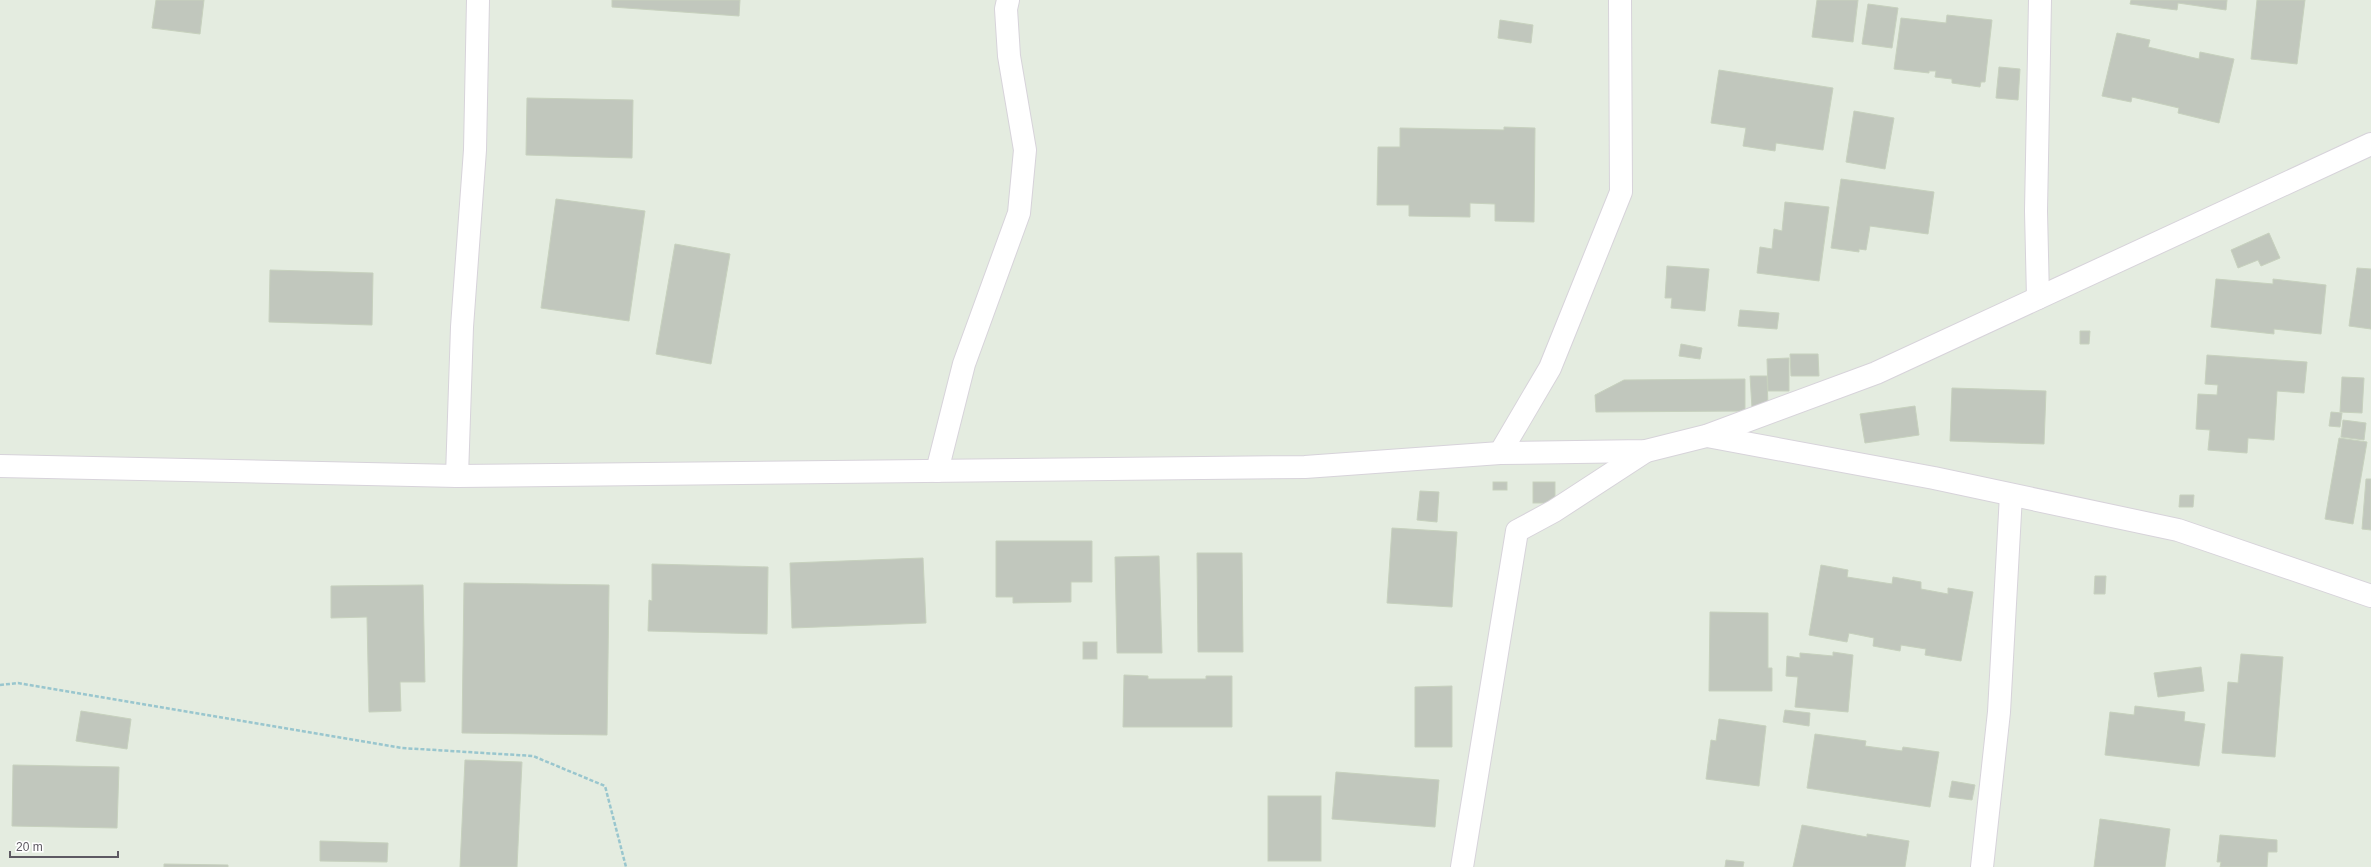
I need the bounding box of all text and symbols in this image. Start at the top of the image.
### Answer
scale bar [10,833,118,859]
text: 20 m [16,840,43,854]

